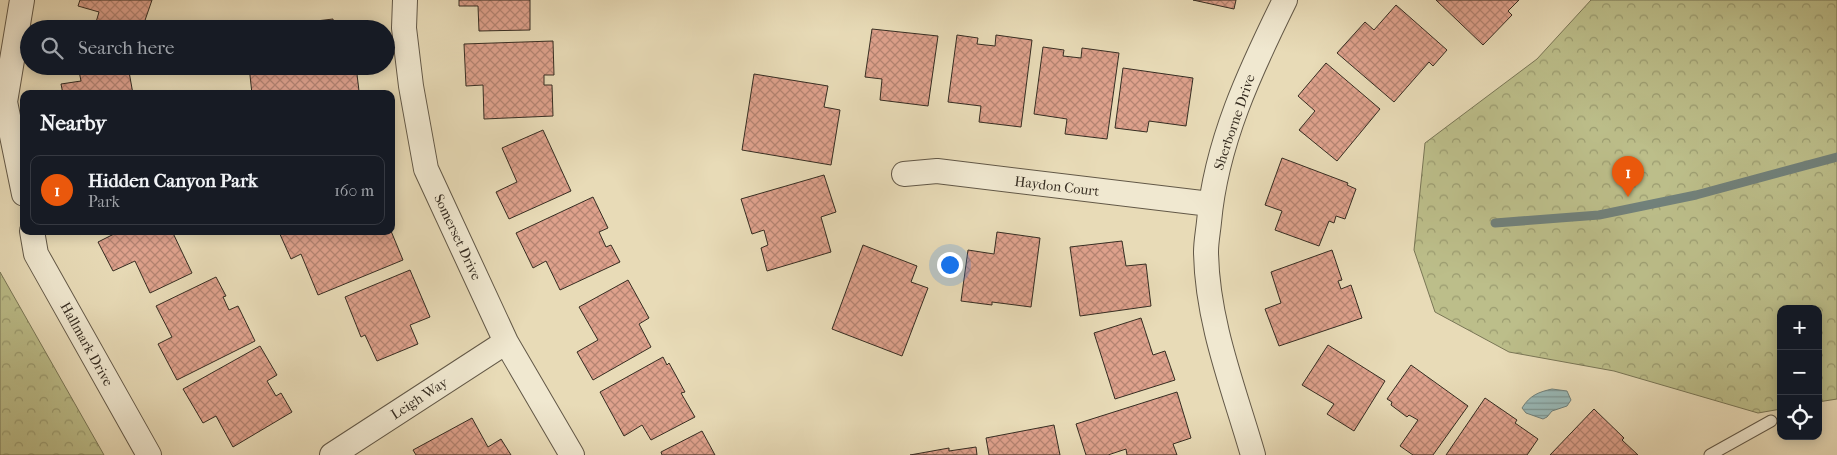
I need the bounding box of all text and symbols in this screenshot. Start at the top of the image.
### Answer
search box [20,20,395,75]
icon: search [38,34,66,62]
text: Search here [78,37,174,59]
street label: Sherborne Drive [1210,72,1259,172]
text: Nearby [40,111,106,135]
pin: 1 [1612,156,1644,197]
text: Hidden Canyon Park [88,170,258,192]
street label: Haydon Court [1014,173,1100,200]
text: 1 [54,181,60,200]
text: 160 m [334,181,374,200]
street label: Somerset Drive [430,191,485,283]
text: Park [88,192,120,211]
your location [937,252,963,278]
street label: Hallmark Drive [56,299,117,389]
map controls [1777,305,1822,440]
button: + [1777,305,1822,350]
button: − [1777,350,1822,395]
street label: Leigh Way [388,373,451,423]
button: locate [1777,395,1822,440]

